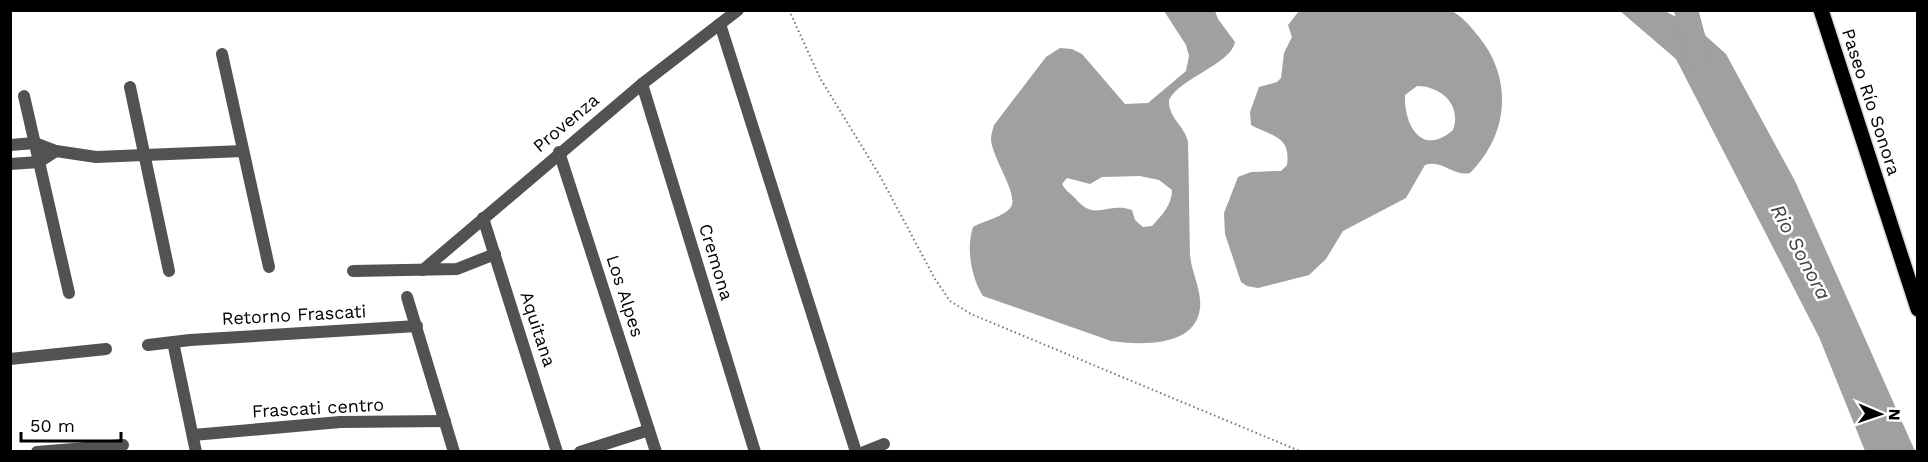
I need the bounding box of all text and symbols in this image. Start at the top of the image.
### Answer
street label: Paseo Río Sonora [1838,26,1905,178]
street label: Provenza [528,89,603,156]
water label: Rio Sonora [1766,200,1836,304]
street label: Cremona [695,221,738,303]
street label: Los Alpes [602,252,649,339]
street label: Aquitana [516,289,561,369]
street label: Retorno Frascati [221,300,367,329]
north arrow [1850,384,1910,444]
street label: Frascati centro [251,394,385,421]
scale bar [21,405,122,443]
text: N [1885,408,1904,421]
text: 50 m [30,415,75,436]

